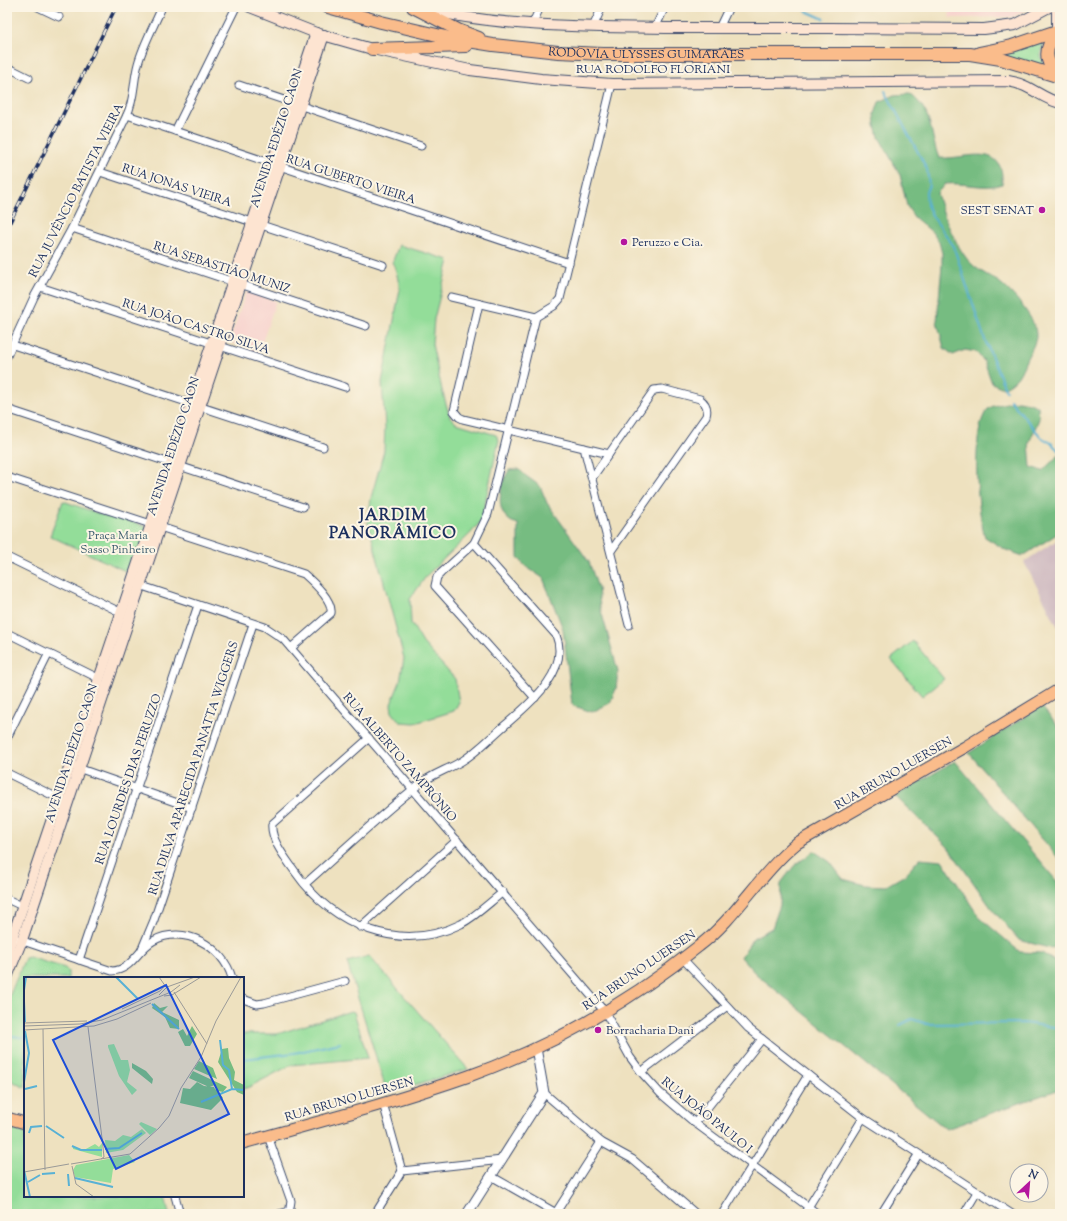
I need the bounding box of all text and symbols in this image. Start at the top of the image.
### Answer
street label: RODOVIA ULYSSES GUIMARÃES [547,43,744,64]
street label: RUA RODOLFO FLORIANI [576,61,730,79]
street label: AVENIDA EDÉZIO CAON [246,66,308,210]
street label: RUA JUVÊNCIO BATISTA VIEIRA [25,100,129,281]
street label: RUA GUBERTO VIEIRA [283,150,418,210]
street label: RUA JONAS VIEIRA [119,160,234,212]
place label: SEST SENAT [961,202,1035,220]
marker: SEST SENAT [1037,205,1047,215]
place label: Peruzzo e Cia. [632,234,703,252]
street label: RUA SEBASTIÃO MUNIZ [151,237,293,299]
marker: Peruzzo e Cia. [619,237,629,247]
street label: RUA JOÃO CASTRO SILVA [120,295,272,359]
street label: AVENIDA EDÉZIO CAON [143,374,205,518]
district label: JARDIM PANORÂMICO [329,505,457,546]
park label: Praça Maria Sasso Pinheiro [80,527,156,559]
street label: RUA DILVA APARECIDA PANATTA WIGGERS [144,639,244,898]
street label: AVENIDA EDÉZIO CAON [41,681,103,825]
street label: RUA ALBERTO ZAMPRÔNIO [338,689,461,826]
street label: RUA LOURDES DIAS PERUZZO [91,691,167,867]
street label: RUA BRUNO LUERSEN [831,733,956,815]
street label: RUA BRUNO LUERSEN [579,926,700,1016]
inset map [24,977,244,1197]
place label: Borracharia Dani [606,1022,694,1040]
marker: Borracharia Dani [593,1025,603,1035]
street label: RUA BRUNO LUERSEN [283,1073,416,1127]
street label: RUA JOÃO PAULO I [657,1073,756,1158]
north arrow [1009,1163,1049,1203]
text: N [1025,1165,1041,1184]

